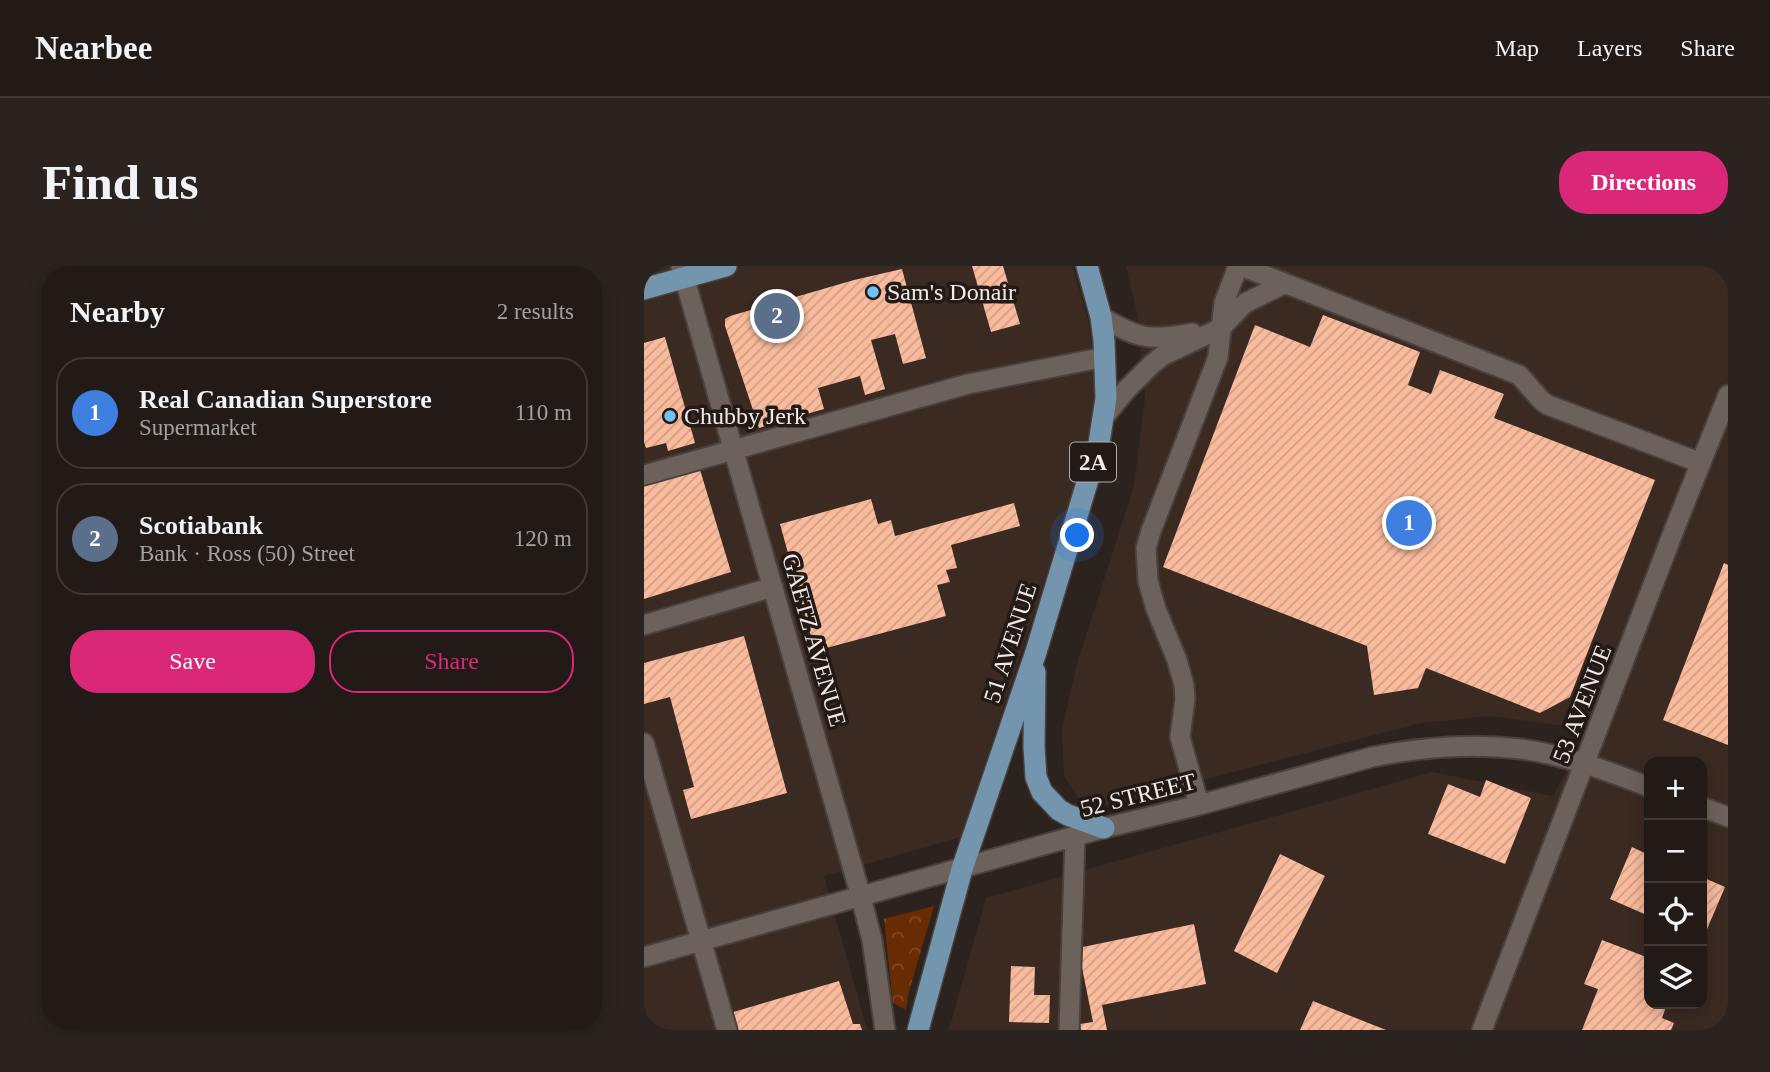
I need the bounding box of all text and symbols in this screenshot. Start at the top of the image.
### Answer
text: Nearbee [35,30,152,66]
text: Map [1495,35,1539,61]
text: Layers [1577,35,1642,61]
text: Share [1680,35,1735,61]
button: Directions [1559,151,1728,214]
text: Find us [42,155,199,210]
place label: Sam's Donair [887,279,1016,305]
marker: Sam's Donair [865,284,881,300]
pin: 2 [754,290,800,342]
text: Nearby [70,295,165,328]
text: 2 results [497,299,574,324]
text: Real Canadian Superstore [139,385,432,414]
text: 1 [89,400,101,425]
text: 110 m [515,400,572,425]
place label: Chubby Jerk [684,403,806,429]
marker: Chubby Jerk [662,408,678,424]
text: Supermarket [139,415,257,440]
road number: 2A [1070,442,1116,482]
pin: 1 [1386,497,1432,549]
text: Scotiabank [139,511,263,540]
your location [1060,518,1094,552]
text: 2 [89,526,101,551]
text: 120 m [514,526,572,551]
text: Bank · Ross (50) Street [139,541,355,566]
street label: GAETZ AVENUE [777,550,851,730]
street label: 51 AVENUE [978,580,1042,706]
button: Save [70,630,315,693]
button: Share [329,630,574,693]
street label: 53 AVENUE [1548,641,1616,767]
map controls [1644,757,1707,1009]
button: + [1644,757,1707,820]
street label: 52 STREET [1078,768,1199,822]
button: − [1644,820,1707,883]
button: locate [1644,883,1707,946]
button: layers [1644,946,1707,1009]

